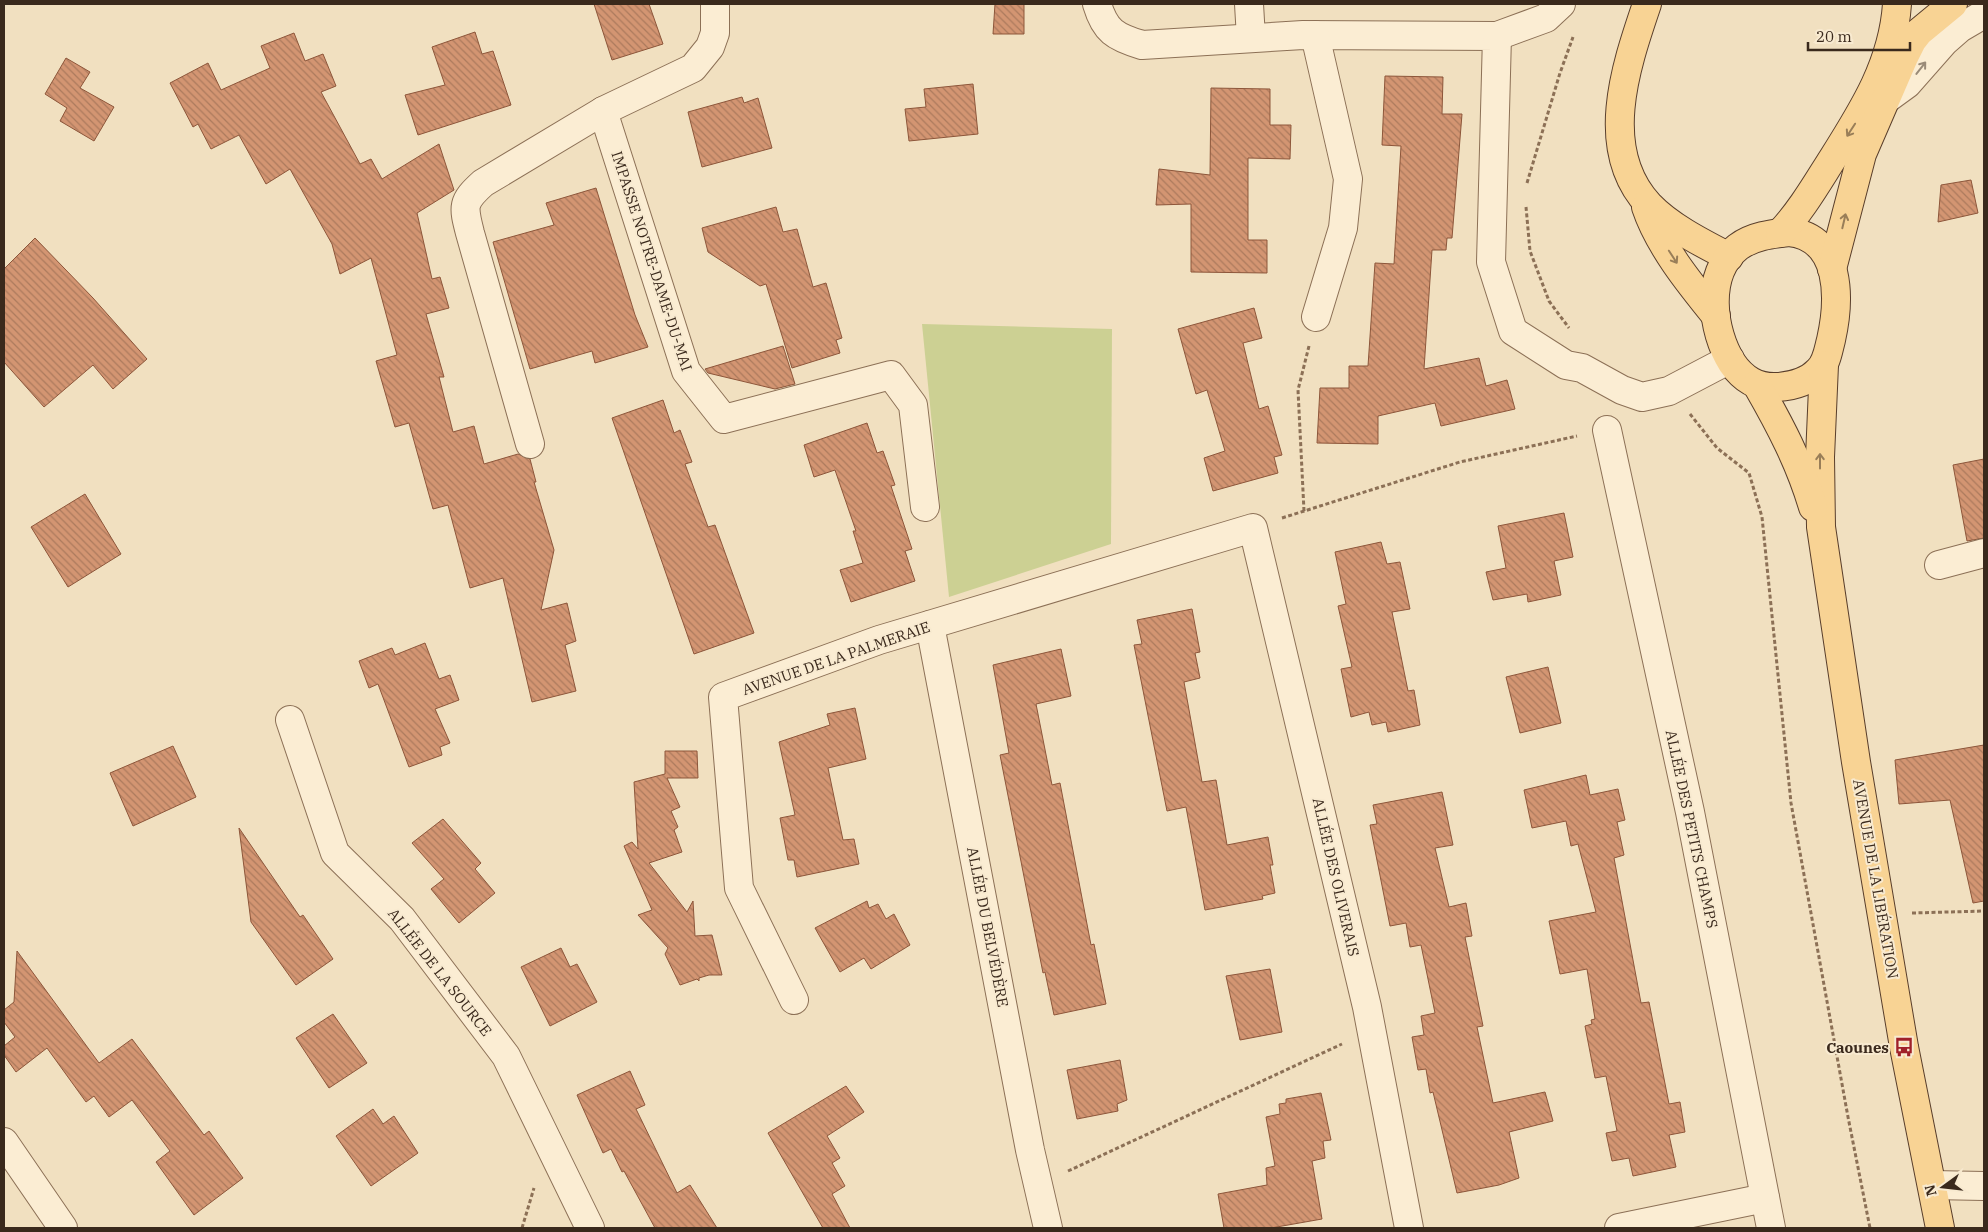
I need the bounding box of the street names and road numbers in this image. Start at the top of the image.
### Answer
street label: IMPASSE NOTRE-DAME-DU-MAI [607,149,697,373]
street label: AVENUE DE LA PALMERAIE [740,617,932,699]
street label: ALLÉE DES PETITS CHAMPS [1662,728,1722,930]
street label: AVENUE DE LA LIBÉRATION [1849,778,1903,980]
street label: ALLÉE DES OLIVERAIS [1308,796,1364,958]
street label: ALLÉE DU BELVÉDÈRE [963,845,1013,1009]
street label: ALLÉE DE LA SOURCE [384,904,496,1040]

